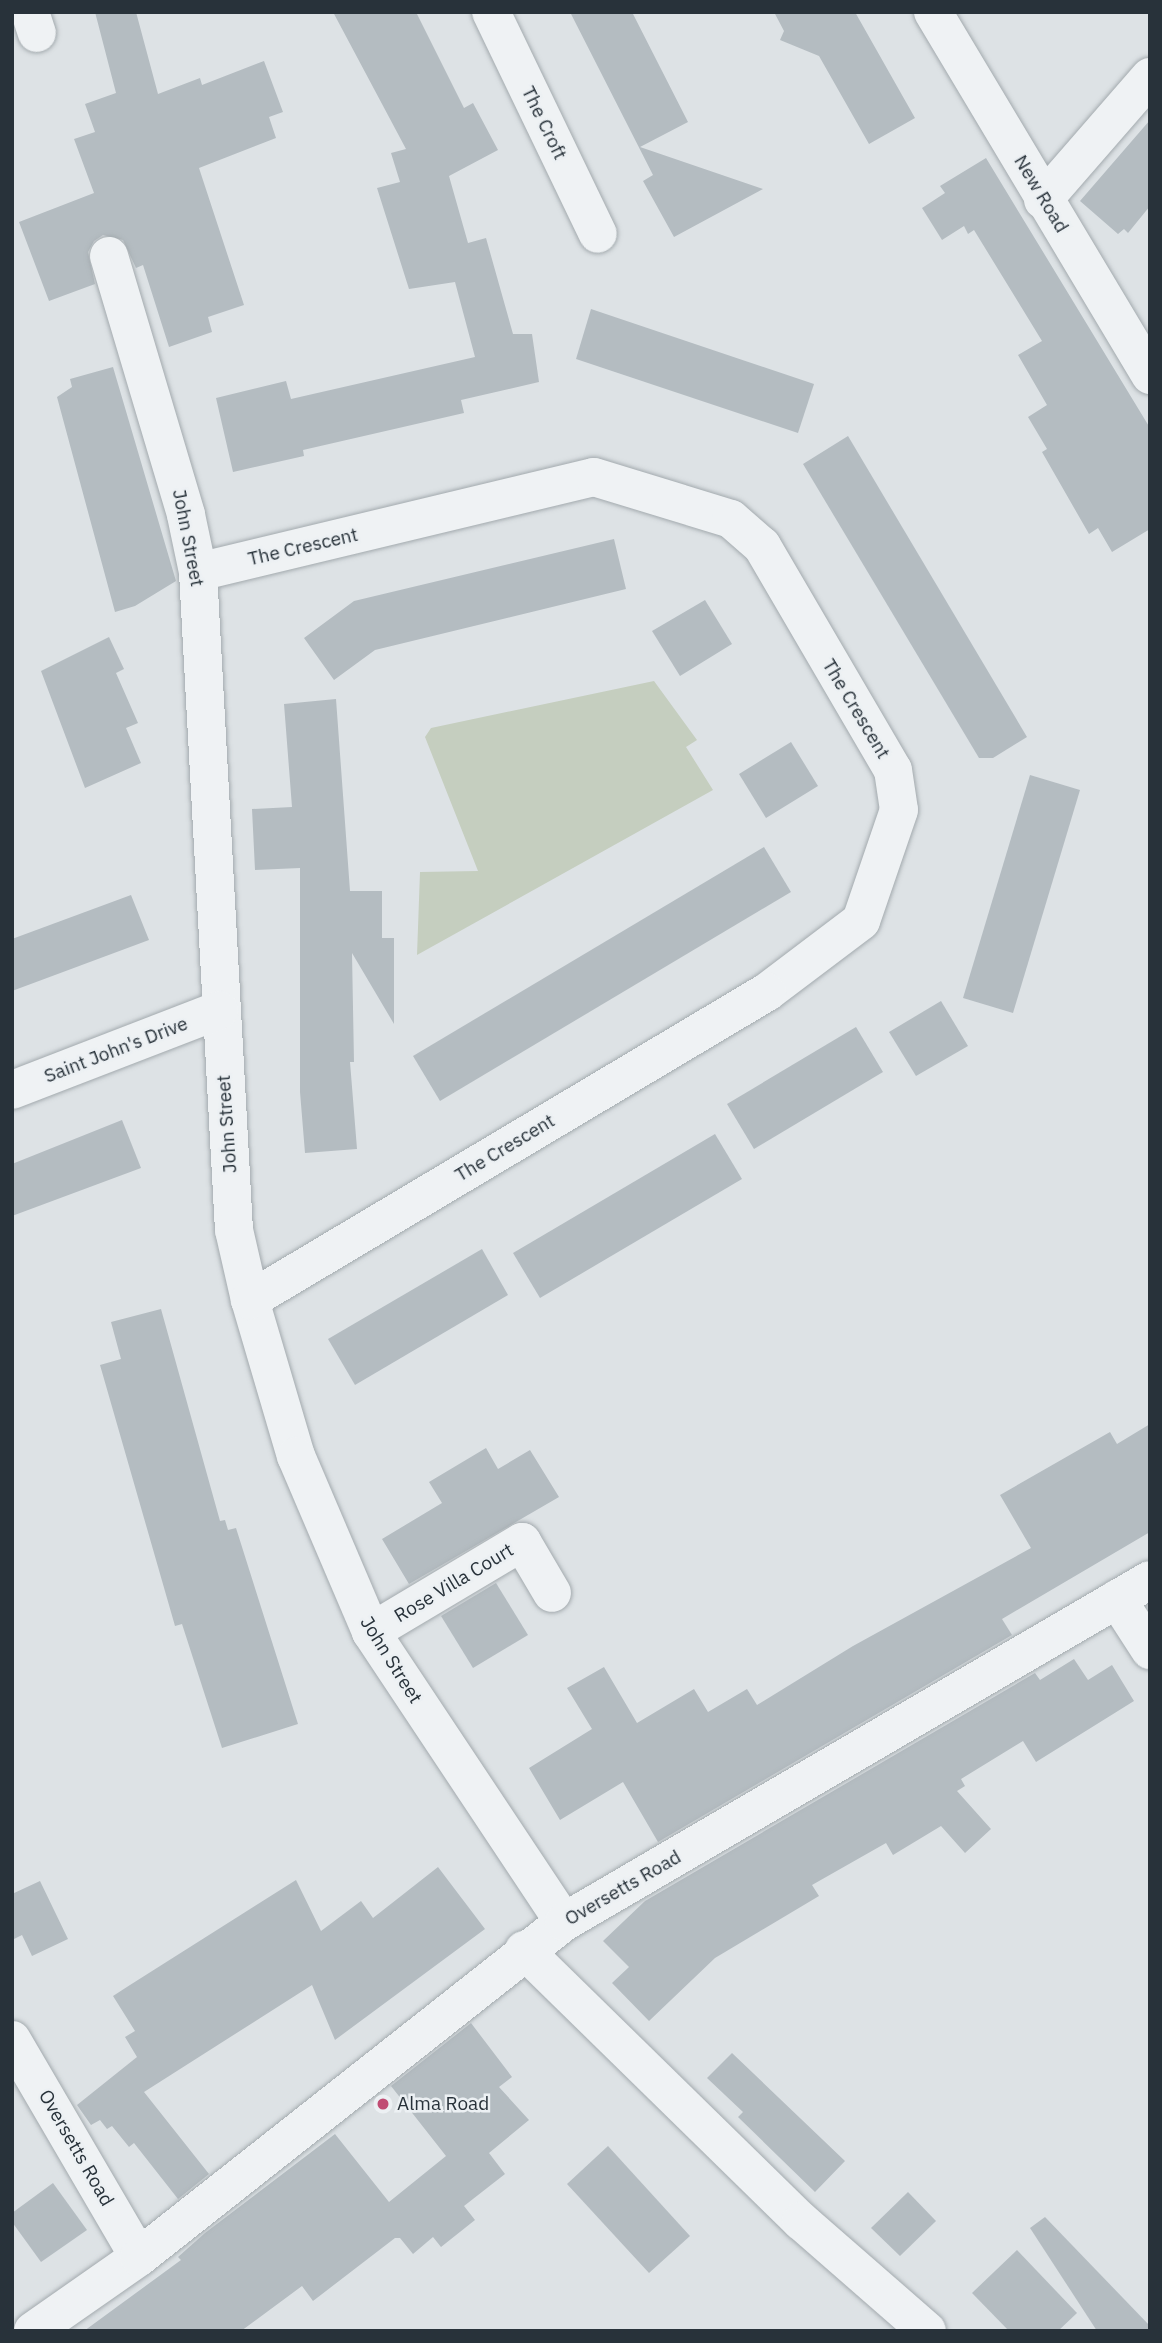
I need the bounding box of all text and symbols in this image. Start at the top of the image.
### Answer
street label: The Croft [517,83,571,163]
street label: New Road [1009,151,1073,237]
street label: John Street [167,487,209,589]
street label: The Crescent [246,523,360,571]
street label: The Crescent [817,655,895,763]
street label: Saint John's Drive [41,1012,191,1088]
street label: John Street [212,1074,242,1174]
street label: The Crescent [451,1109,559,1187]
street label: Rose Villa Court [390,1539,518,1627]
street label: John Street [355,1612,427,1708]
street label: Oversetts Road [561,1846,685,1930]
street label: Oversetts Road [34,2086,118,2210]
place label: Alma Road [397,2093,489,2115]
marker: Alma Road [375,2096,391,2112]

